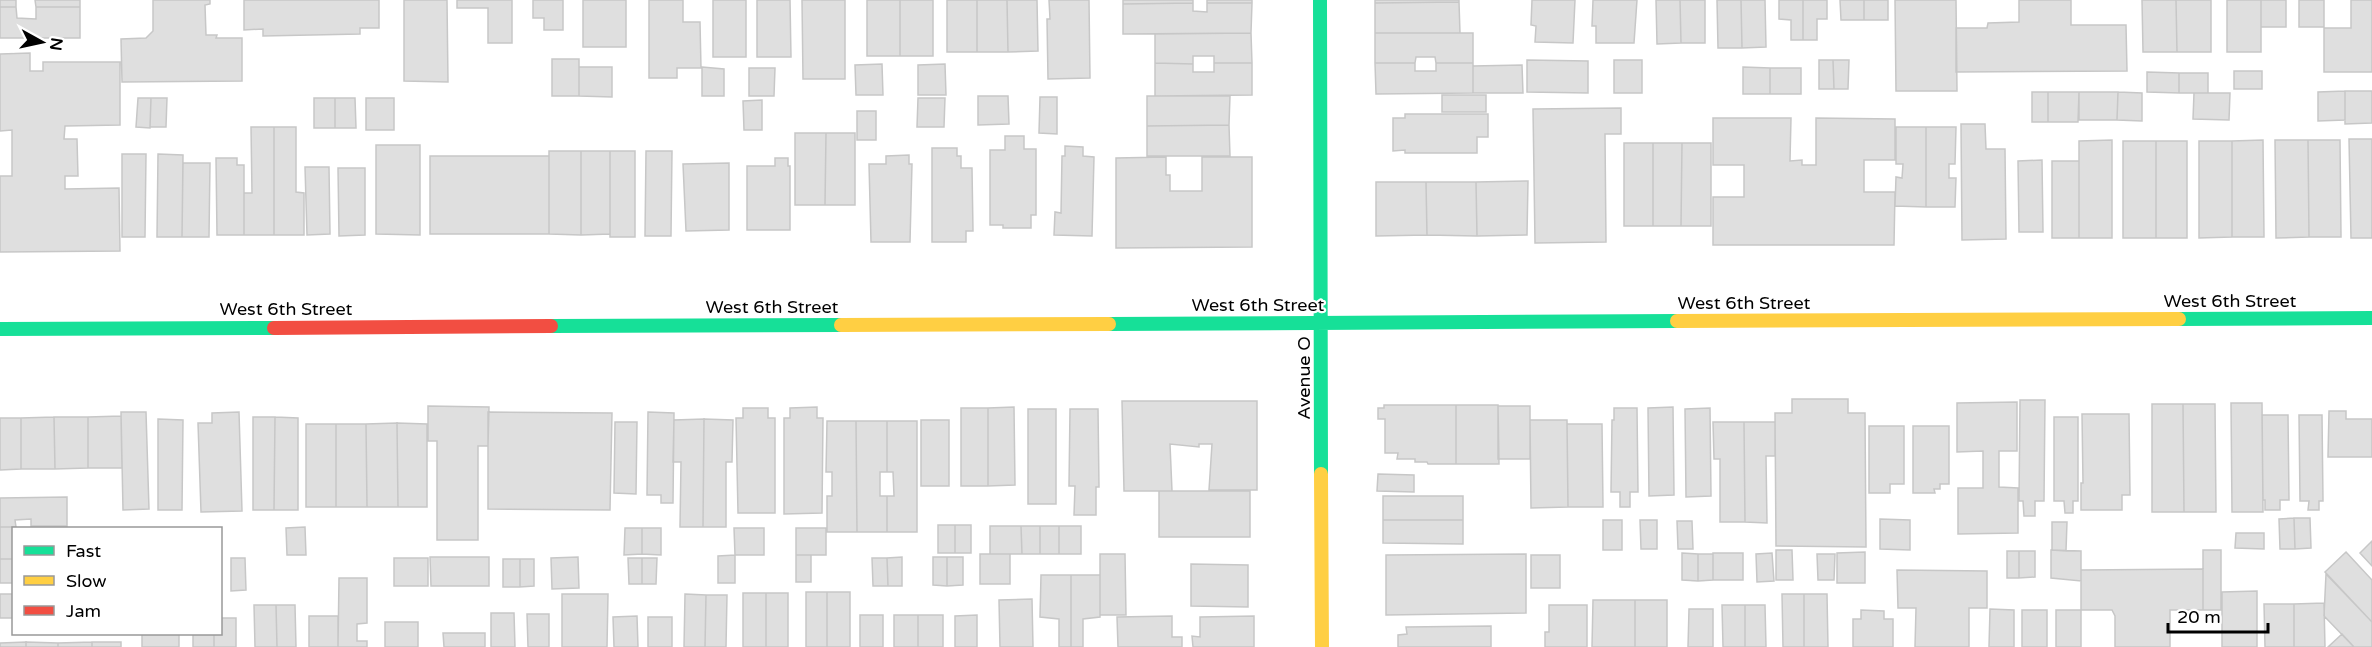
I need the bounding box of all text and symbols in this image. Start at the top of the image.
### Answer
north arrow [12,12,72,72]
text: N [45,36,67,52]
street label: West 6th Street [2164,290,2297,312]
street label: West 6th Street [1678,292,1811,314]
street label: West 6th Street [1192,294,1325,316]
street label: West 6th Street [706,296,839,318]
street label: West 6th Street [220,298,353,320]
street label: Avenue O [1293,336,1315,420]
legend [12,527,222,635]
text: Fast [66,540,101,562]
text: Slow [66,570,107,592]
scale bar [2168,596,2268,634]
text: Jam [66,600,101,622]
text: 20 m [2177,606,2221,628]

